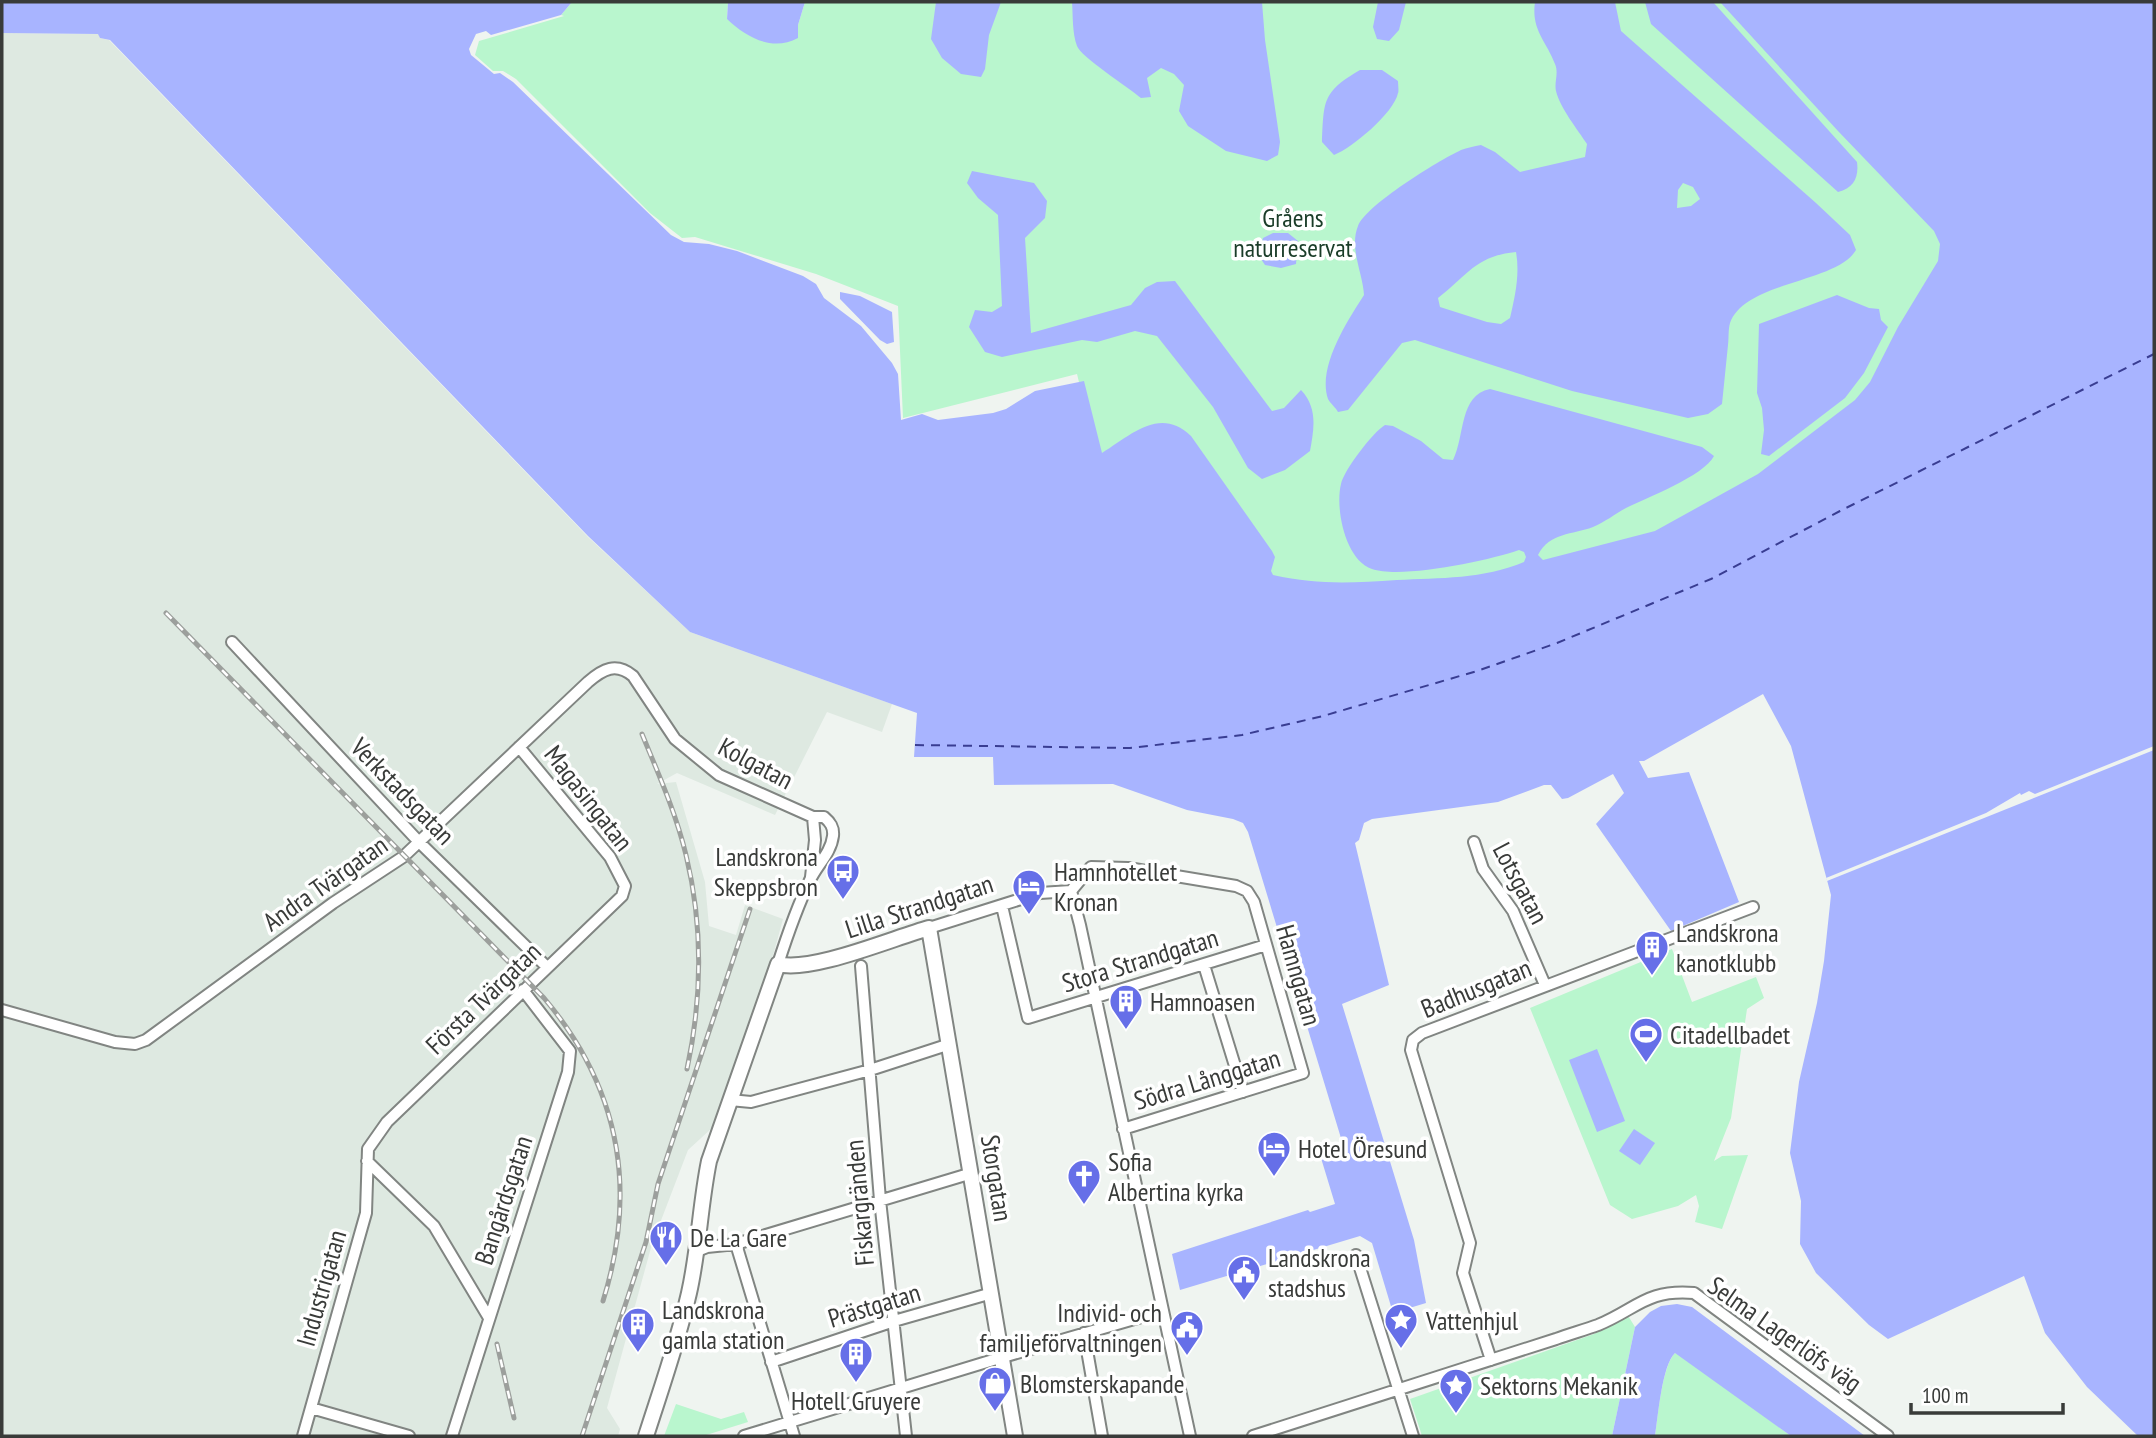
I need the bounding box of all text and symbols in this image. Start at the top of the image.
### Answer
park label: Gråens naturreservat [1233,201,1353,264]
street label: Verkstadsgatan [343,730,462,851]
street label: Kolgatan [713,730,799,796]
street label: Magasingatan [538,739,640,857]
street label: Andra Tvärgatan [256,828,394,938]
street label: Lotsgatan [1486,837,1556,929]
place label: Landskrona Skeppsbron [714,840,818,903]
bus stop icon: Landskrona Skeppsbron [824,852,862,901]
place label: Hamnhotellet Kronan [1054,855,1177,918]
street label: Lilla Strandgatan [841,867,997,945]
hotel icon: Hamnhotellet Kronan [1010,867,1048,916]
place label: Landskrona kanotklubb [1676,916,1779,979]
street label: Stora Strandgatan [1058,921,1222,999]
street label: Hamngatan [1269,921,1329,1029]
building icon: Landskrona kanotklubb [1633,928,1671,977]
street label: Första Tvärgatan [419,935,547,1061]
street label: Badhusgatan [1416,951,1536,1025]
building icon: Hamnoasen [1107,982,1145,1031]
place label: Hamnoasen [1150,985,1255,1018]
sports icon: Citadellbadet [1627,1015,1665,1064]
place label: Citadellbadet [1670,1018,1790,1051]
street label: Södra Långgatan [1130,1041,1284,1117]
hotel icon: Hotel Öresund [1255,1129,1293,1178]
street label: Bangårdsgatan [467,1131,539,1269]
street label: Storgatan [974,1132,1020,1224]
place label: Hotel Öresund [1298,1132,1427,1165]
street label: Fiskargränden [837,1139,881,1267]
place label: Sofia Albertina kyrka [1108,1145,1244,1208]
church icon: Sofia Albertina kyrka [1065,1157,1103,1206]
restaurant icon: De La Gare [647,1218,685,1267]
place label: De La Gare [690,1221,787,1254]
street label: Industrigatan [289,1226,353,1350]
place label: Landskrona stadshus [1268,1241,1371,1304]
public building icon: Landskrona stadshus [1225,1253,1263,1302]
street label: Selma Lagerlöfs väg [1702,1269,1868,1399]
street label: Prästgatan [824,1275,924,1335]
place label: Landskrona gamla station [662,1293,784,1356]
place label: Individ- och familjeförvaltningen [980,1296,1162,1359]
place icon: Vattenhjul [1382,1301,1420,1350]
place label: Vattenhjul [1425,1304,1518,1337]
building icon: Landskrona gamla station [619,1305,657,1354]
public building icon: Individ- och familjeförvaltningen [1168,1308,1206,1357]
building icon: Hotell Gruyere [837,1335,875,1384]
shop icon: Blomsterskapande [976,1364,1014,1413]
place icon: Sektorns Mekanik [1437,1366,1475,1415]
place label: Blomsterskapande [1020,1367,1184,1400]
place label: Sektorns Mekanik [1480,1369,1638,1402]
scale bar [1911,1372,2063,1416]
text: 100 m [1922,1382,1968,1409]
place label: Hotell Gruyere [791,1384,921,1417]

